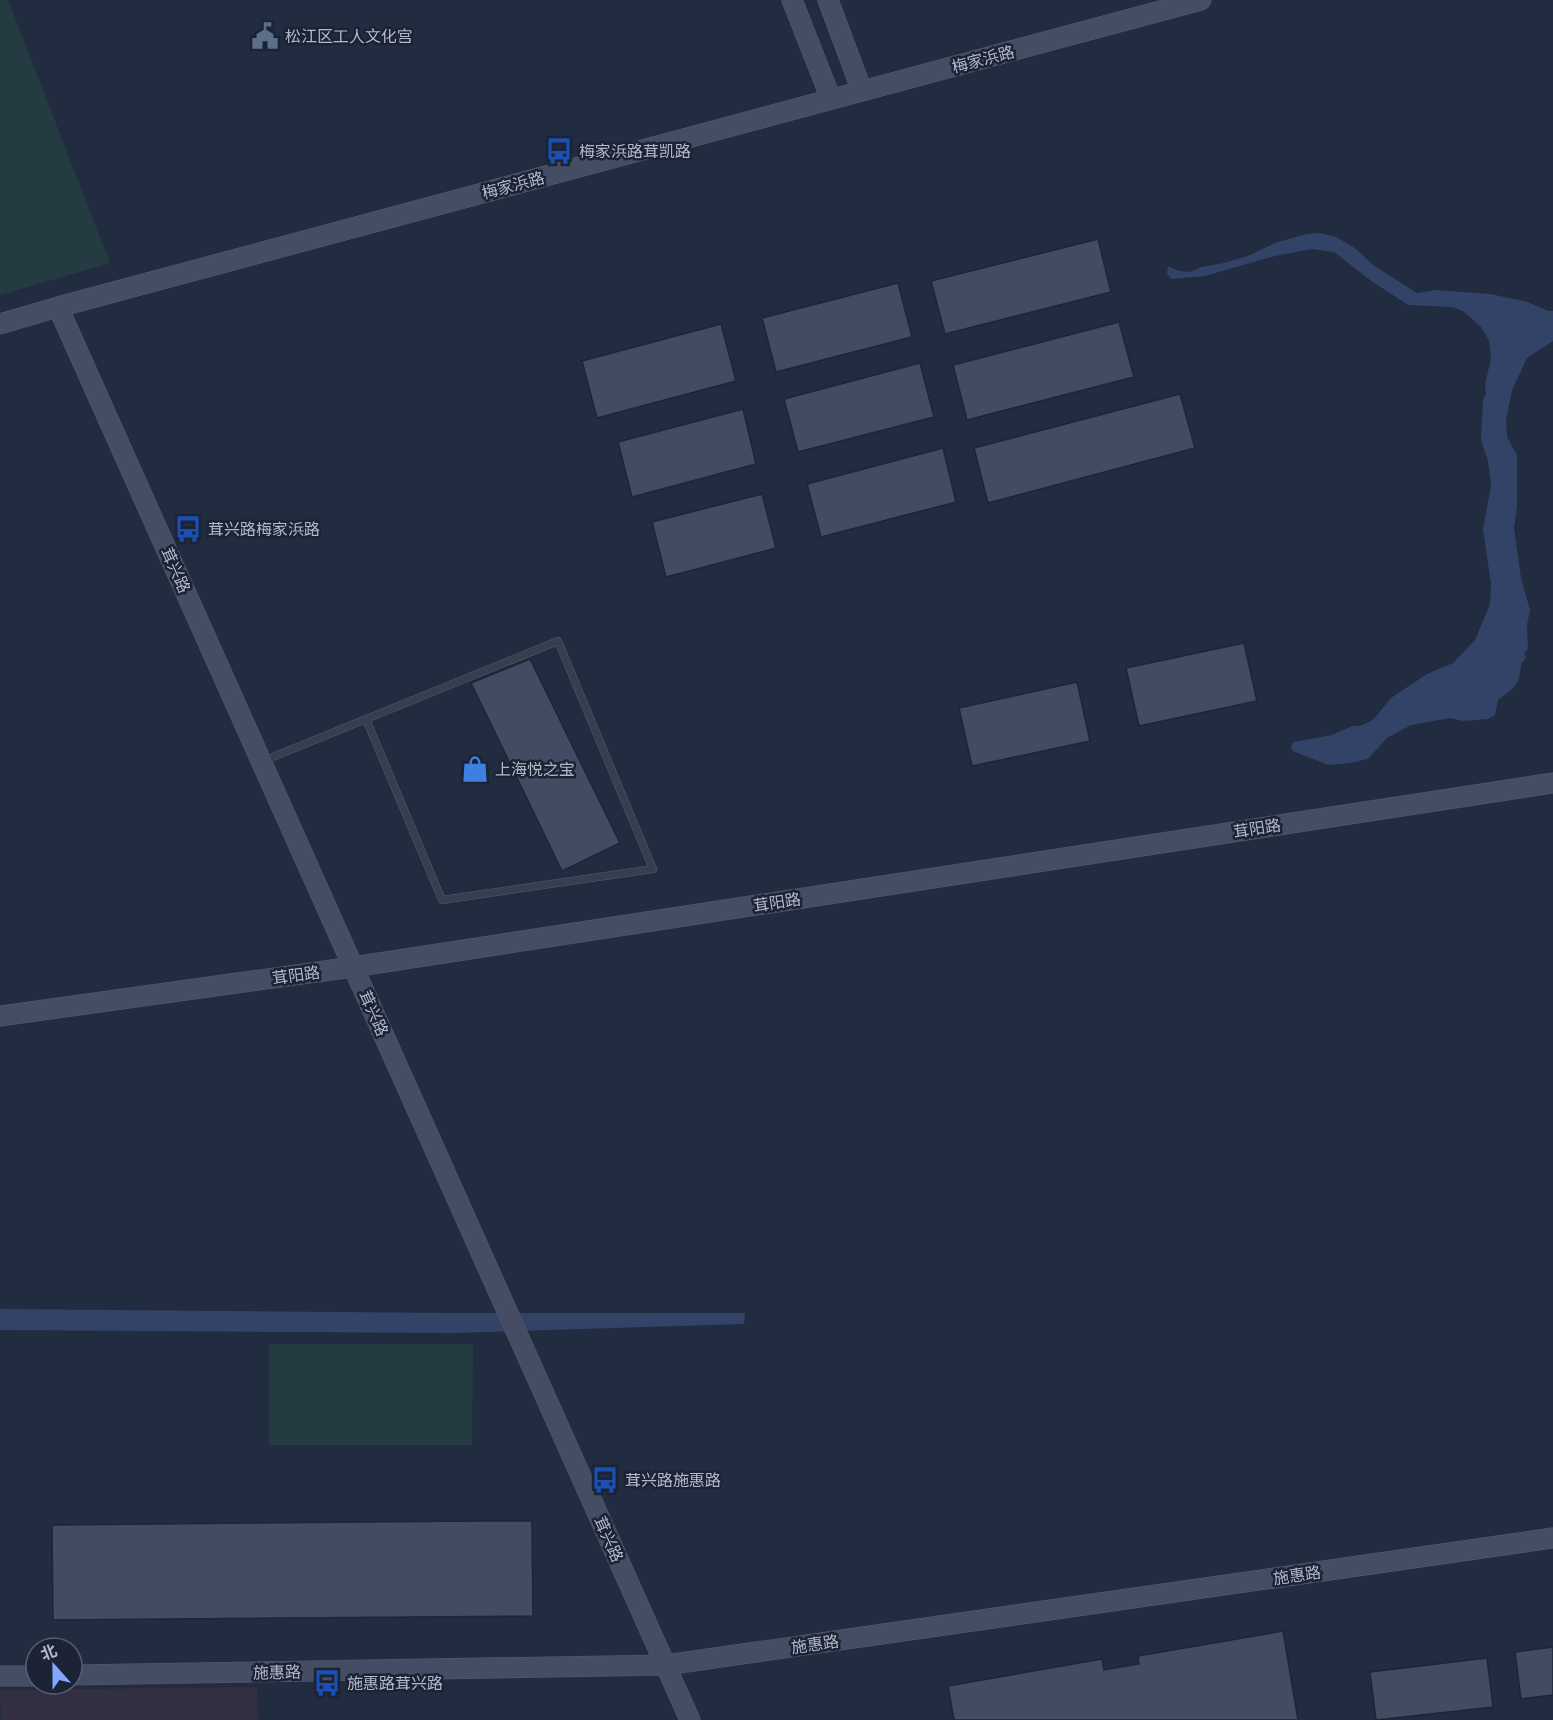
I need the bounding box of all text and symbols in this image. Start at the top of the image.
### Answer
public building icon: 松江区工人文化宫 [250,21,280,51]
place label: 松江区工人文化宫 [285,27,413,46]
street label: 梅家浜路 [950,42,1017,77]
bus stop icon: 梅家浜路茸凯路 [544,136,574,166]
place label: 梅家浜路茸凯路 [579,142,691,161]
street label: 梅家浜路 [480,168,547,203]
bus stop icon: 茸兴路梅家浜路 [173,514,203,544]
place label: 茸兴路梅家浜路 [208,520,320,539]
street label: 茸兴路 [157,544,194,596]
shop icon: 上海悦之宝 [460,754,490,784]
place label: 上海悦之宝 [495,760,575,779]
street label: 茸阳路 [1232,815,1282,842]
street label: 茸阳路 [752,889,802,916]
street label: 茸阳路 [271,963,321,988]
street label: 茸兴路 [355,987,392,1039]
bus stop icon: 茸兴路施惠路 [590,1465,620,1495]
place label: 茸兴路施惠路 [625,1471,721,1490]
street label: 茸兴路 [590,1513,627,1565]
street label: 施惠路 [1272,1563,1322,1588]
street label: 施惠路 [790,1632,840,1657]
north arrow [24,1636,84,1696]
text: 北 [38,1641,60,1664]
street label: 施惠路 [253,1663,301,1682]
bus stop icon: 施惠路茸兴路 [312,1668,342,1698]
place label: 施惠路茸兴路 [347,1674,443,1693]

